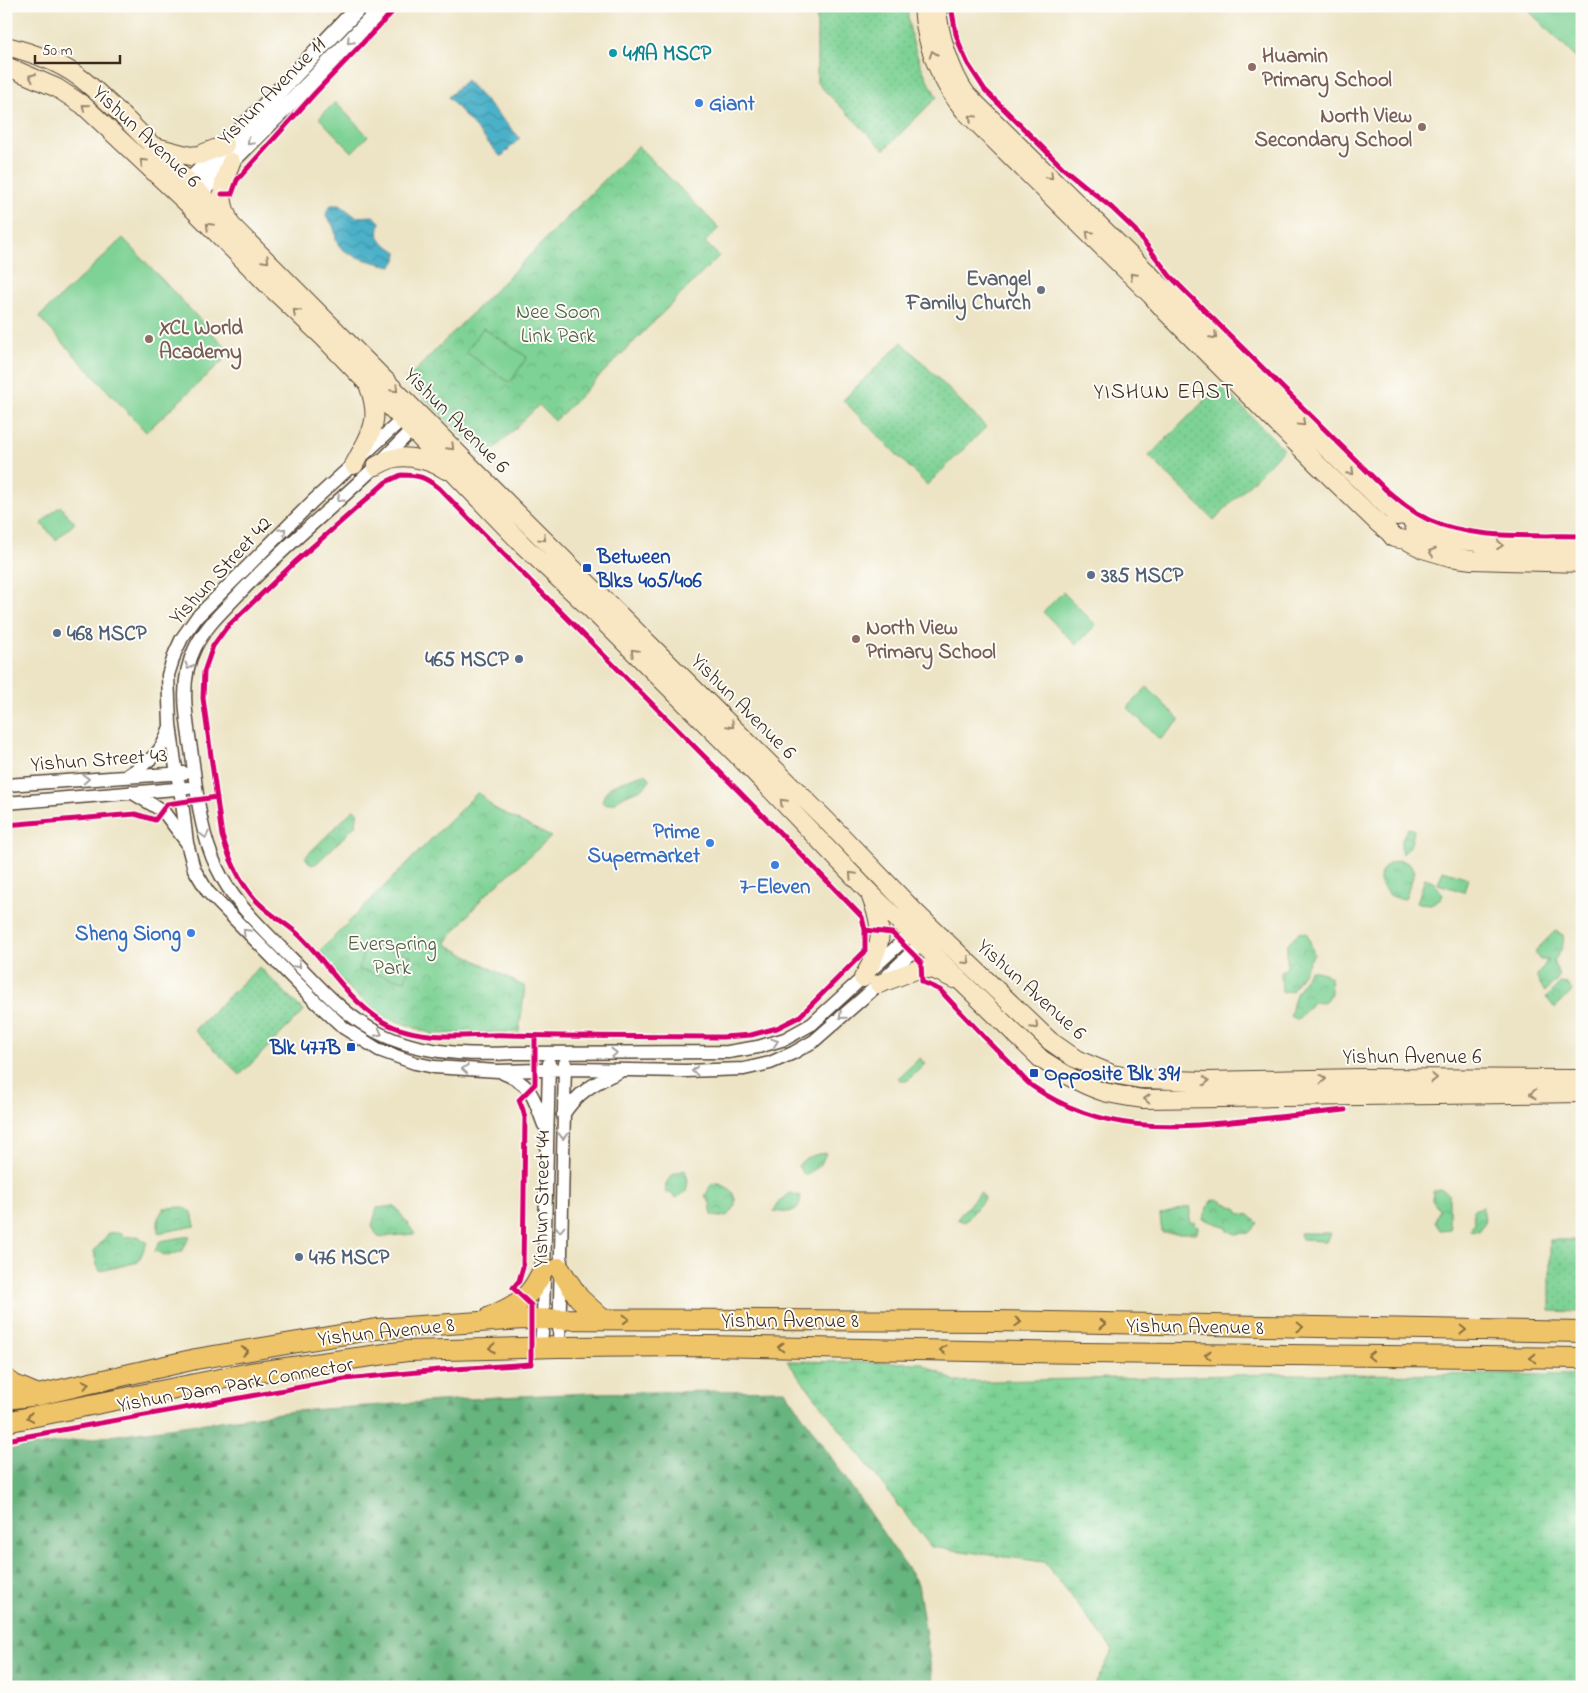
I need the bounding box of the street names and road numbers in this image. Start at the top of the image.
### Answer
street label: Yishun Avenue 11 [211,31,334,154]
street label: Yishun Avenue 6 [85,79,207,196]
street label: Yishun Avenue 6 [396,362,515,481]
street label: Yishun Street 42 [163,510,280,632]
street label: Yishun Avenue 6 [683,648,802,767]
street label: Yishun Street 43 [30,741,169,781]
street label: Yishun Avenue 6 [969,933,1092,1048]
street label: Yishun Avenue 6 [1343,1043,1481,1073]
street label: Yishun Street 44 [527,1130,559,1268]
street label: Yishun Avenue 8 [721,1307,859,1337]
street label: Yishun Avenue 8 [316,1311,456,1355]
street label: Yishun Avenue 8 [1126,1312,1264,1344]
street label: Yishun Dam Park Connector [115,1350,356,1422]

